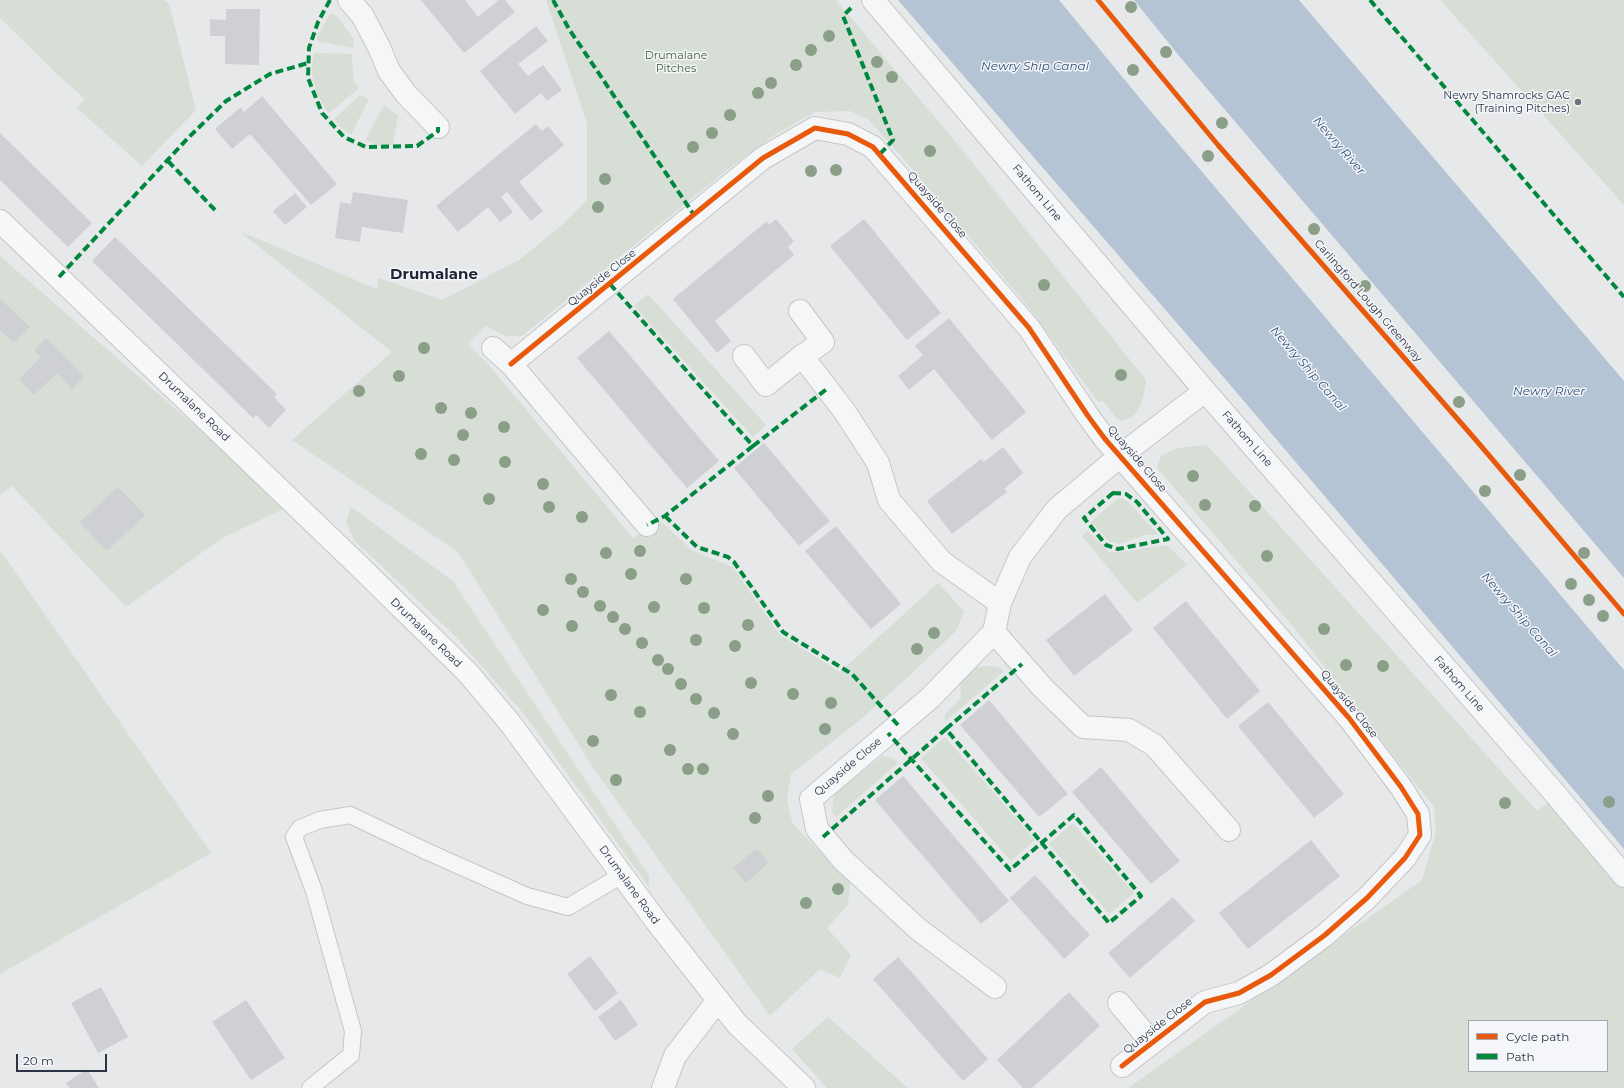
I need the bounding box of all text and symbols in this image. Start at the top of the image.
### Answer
park label: Drumalane Pitches [645,49,707,75]
water label: Newry Ship Canal [981,59,1089,73]
place label: Newry Shamrocks GAC (Training Pitches) [1443,89,1570,115]
marker: Newry Shamrocks GAC (Training Pitches) [1573,97,1583,107]
water label: Newry River [1310,114,1368,178]
street label: Fathom Line [1009,162,1065,224]
street label: Quayside Close [905,169,969,241]
street label: Carlingford Lough Greenway [1311,237,1425,365]
street label: Quayside Close [565,247,639,309]
district label: Drumalane [390,266,478,284]
water label: Newry Ship Canal [1267,324,1349,414]
street label: Drumalane Road [156,370,232,444]
water label: Newry River [1513,384,1585,398]
street label: Fathom Line [1219,408,1275,470]
street label: Quayside Close [1105,423,1169,495]
water label: Newry Ship Canal [1478,570,1560,660]
street label: Drumalane Road [388,596,464,670]
street label: Fathom Line [1431,653,1487,715]
street label: Quayside Close [1318,667,1380,741]
street label: Quayside Close [812,735,884,799]
street label: Drumalane Road [596,843,662,927]
street label: Quayside Close [1121,995,1195,1057]
legend [1468,1020,1608,1072]
text: Cycle path [1506,1029,1569,1044]
scale bar [18,1046,109,1072]
text: Path [1506,1049,1535,1064]
text: 20 m [23,1053,54,1068]

